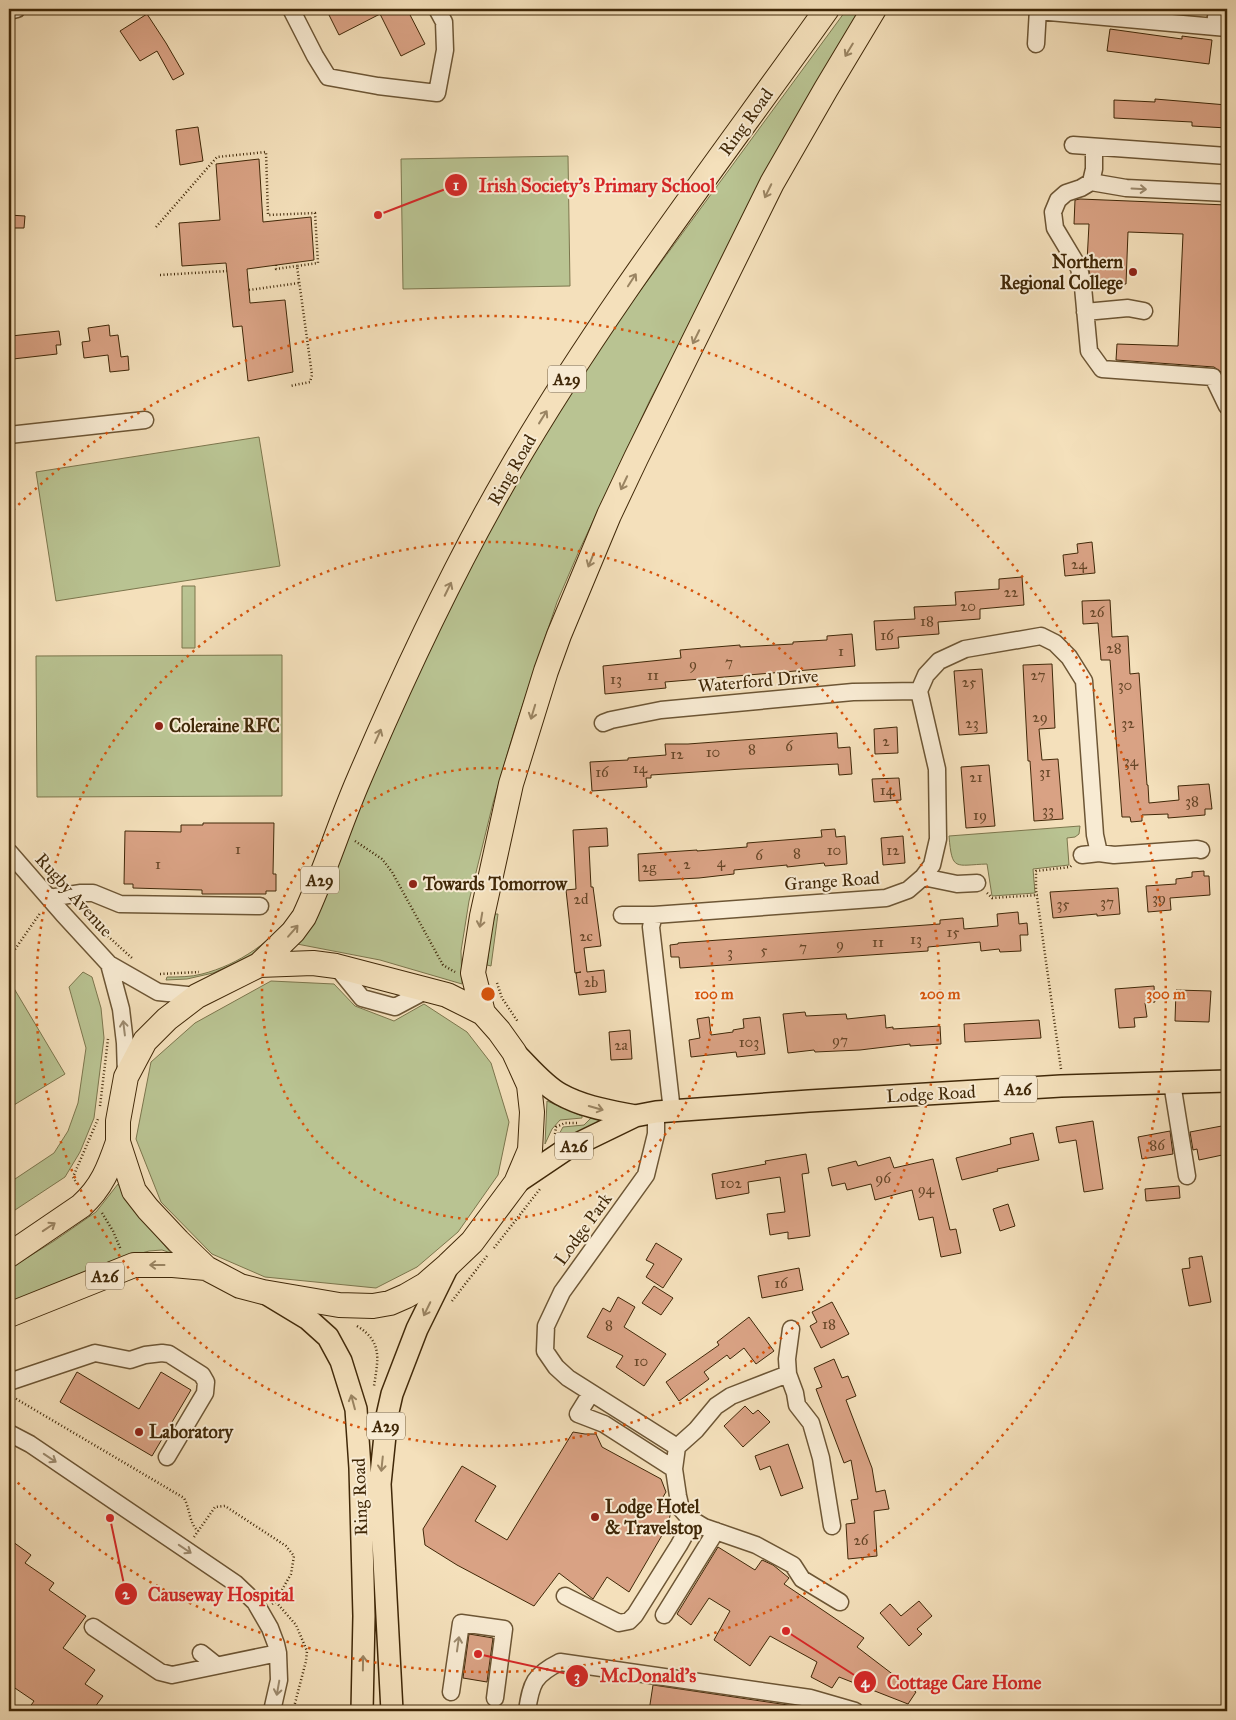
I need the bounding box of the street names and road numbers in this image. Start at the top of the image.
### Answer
street label: Ring Road [714,84,779,161]
road number: A29 [548,366,586,392]
street label: Ring Road [483,431,542,510]
street label: Waterford Drive [697,665,819,697]
street label: Rugby Avenue [30,848,117,942]
road number: A29 [301,866,339,894]
street label: Grange Road [784,867,880,896]
road number: A26 [999,1076,1037,1102]
street label: Lodge Road [886,1081,976,1108]
road number: A26 [555,1132,593,1160]
street label: Lodge Park [549,1188,618,1270]
road number: A26 [86,1262,124,1290]
road number: A29 [367,1412,405,1440]
street label: Ring Road [348,1458,373,1536]

